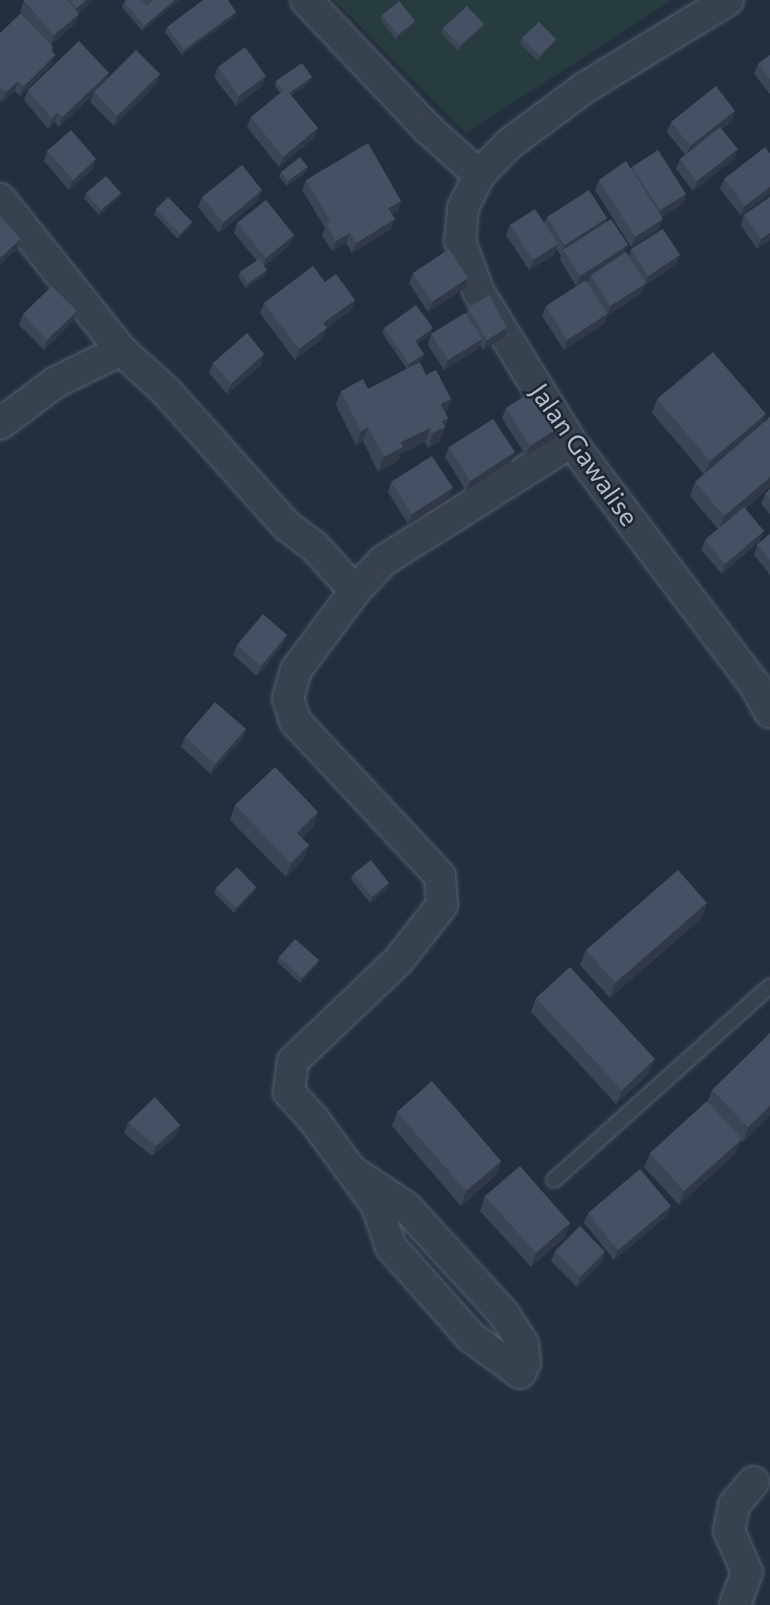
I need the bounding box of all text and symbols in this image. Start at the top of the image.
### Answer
street label: Jalan Gawalise [524,377,646,531]

